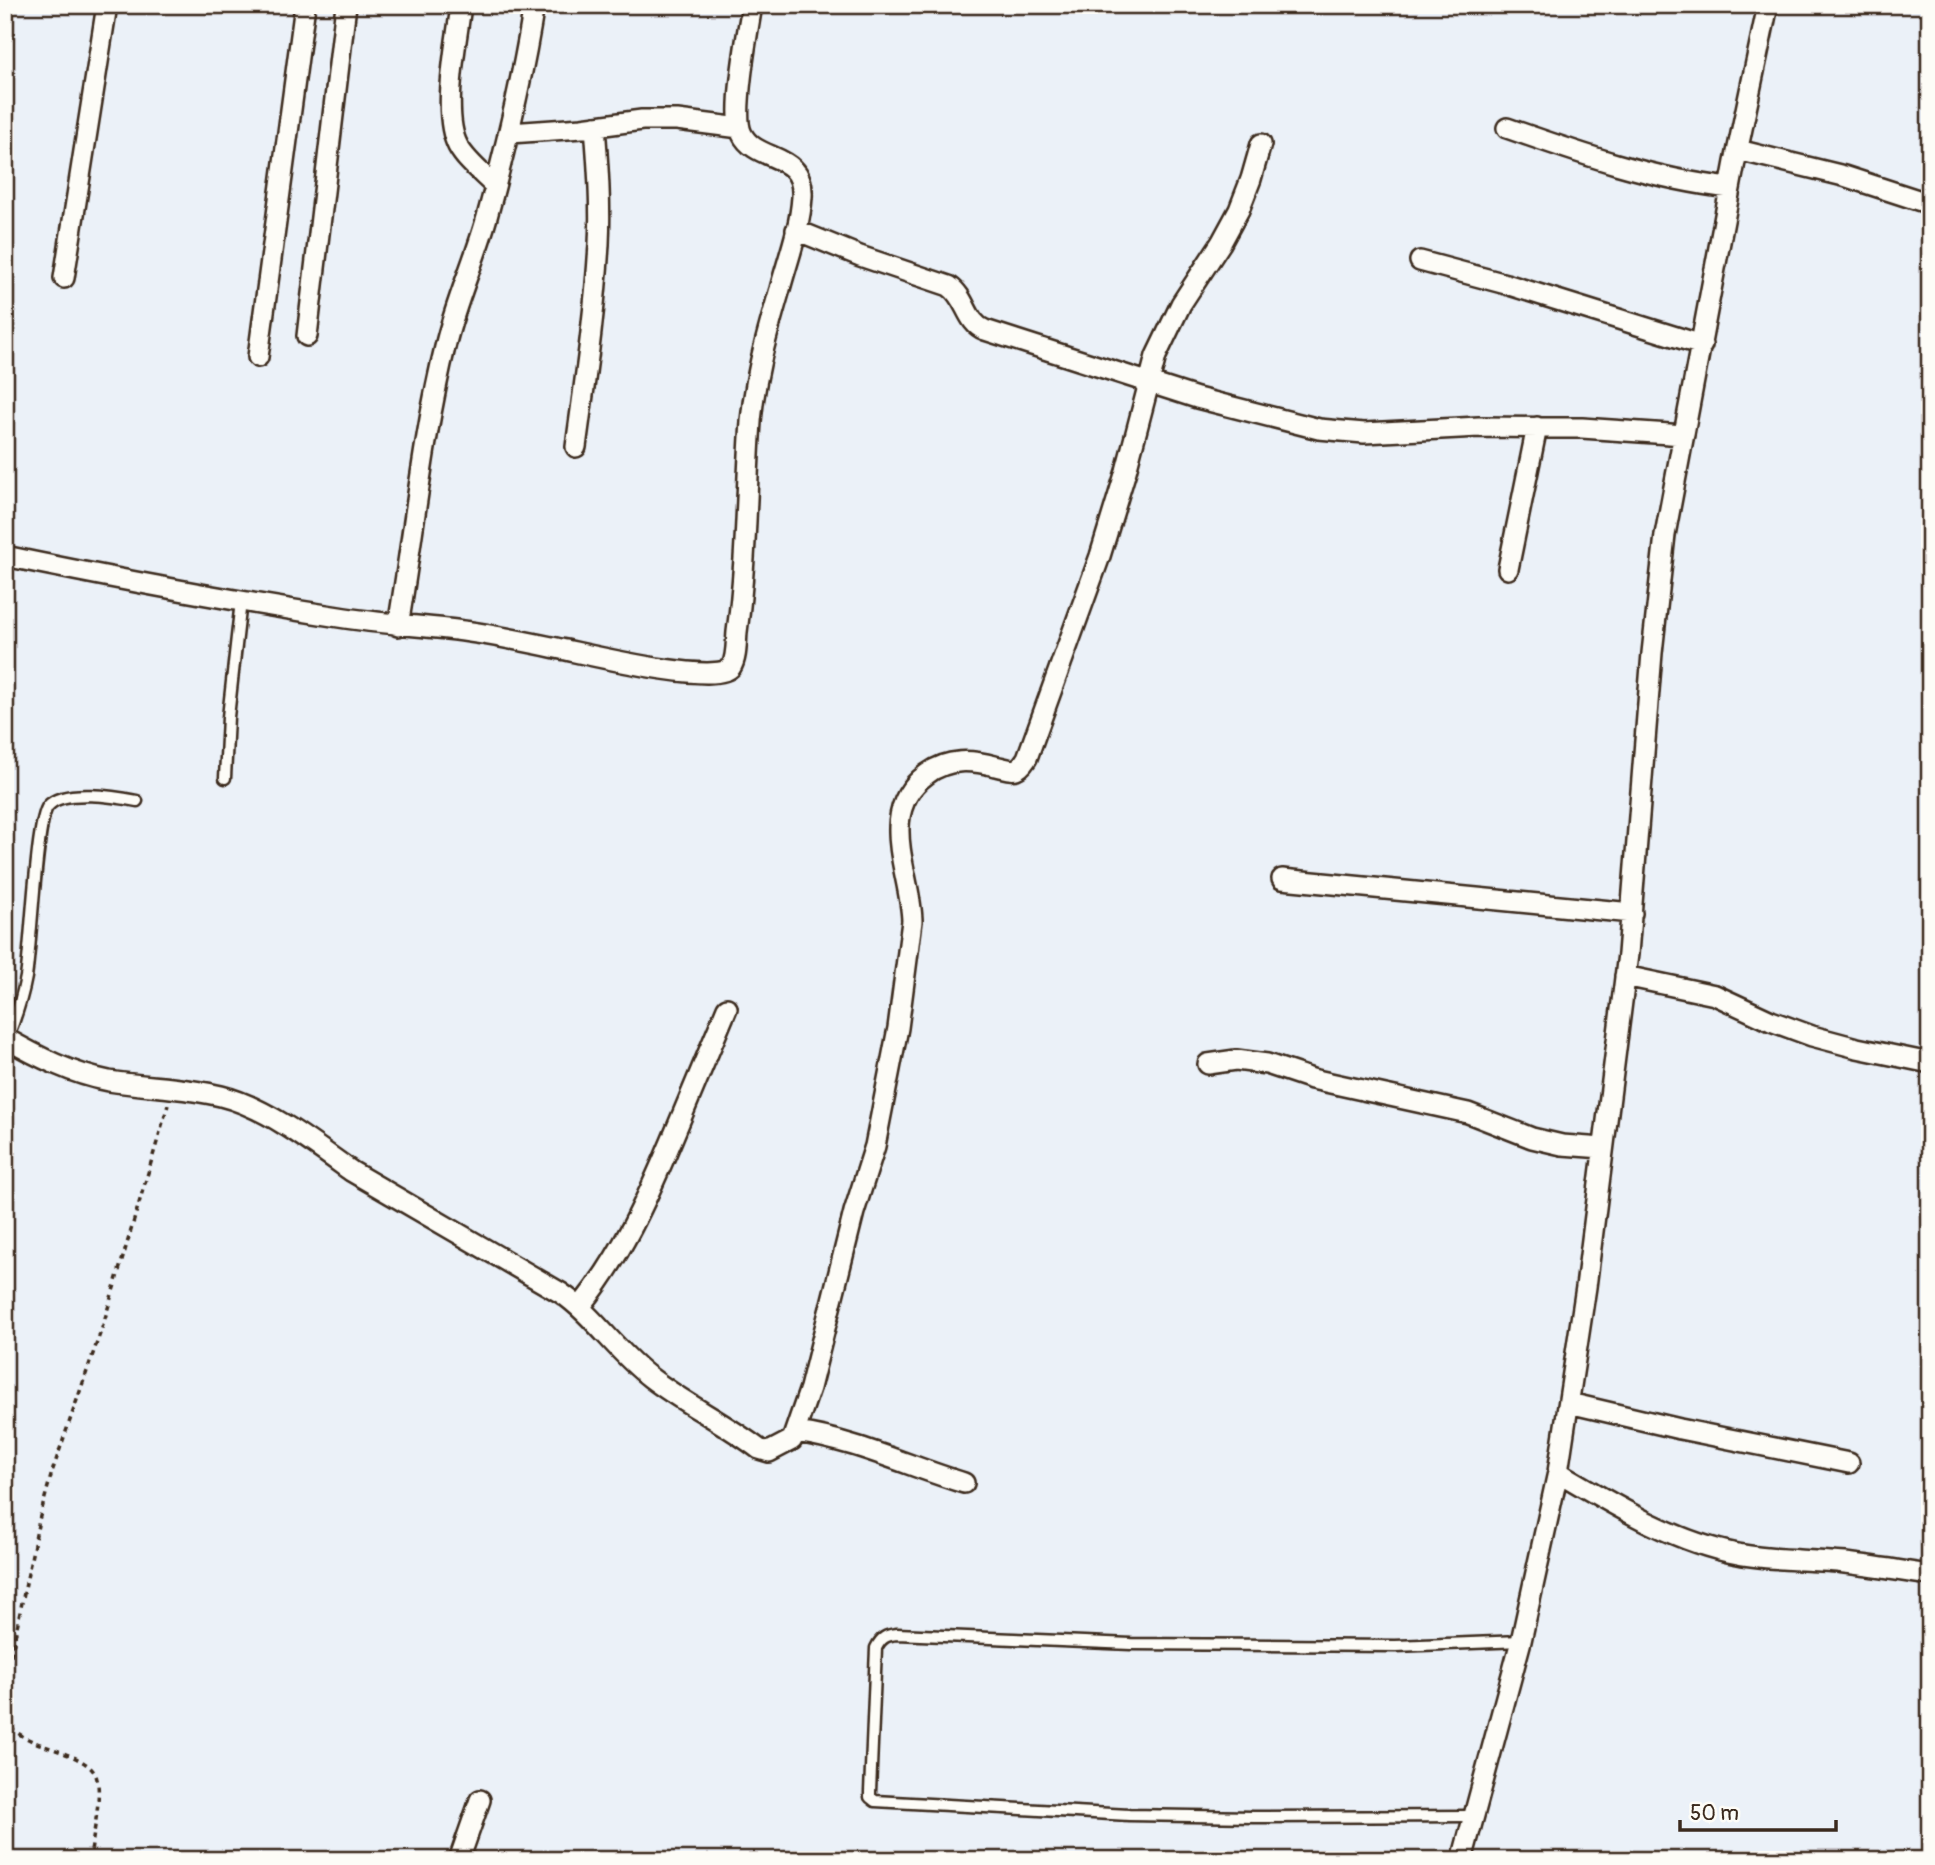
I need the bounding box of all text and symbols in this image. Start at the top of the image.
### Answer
scale bar [1680,1788,1835,1832]
text: 50 m [1690,1800,1739,1827]

